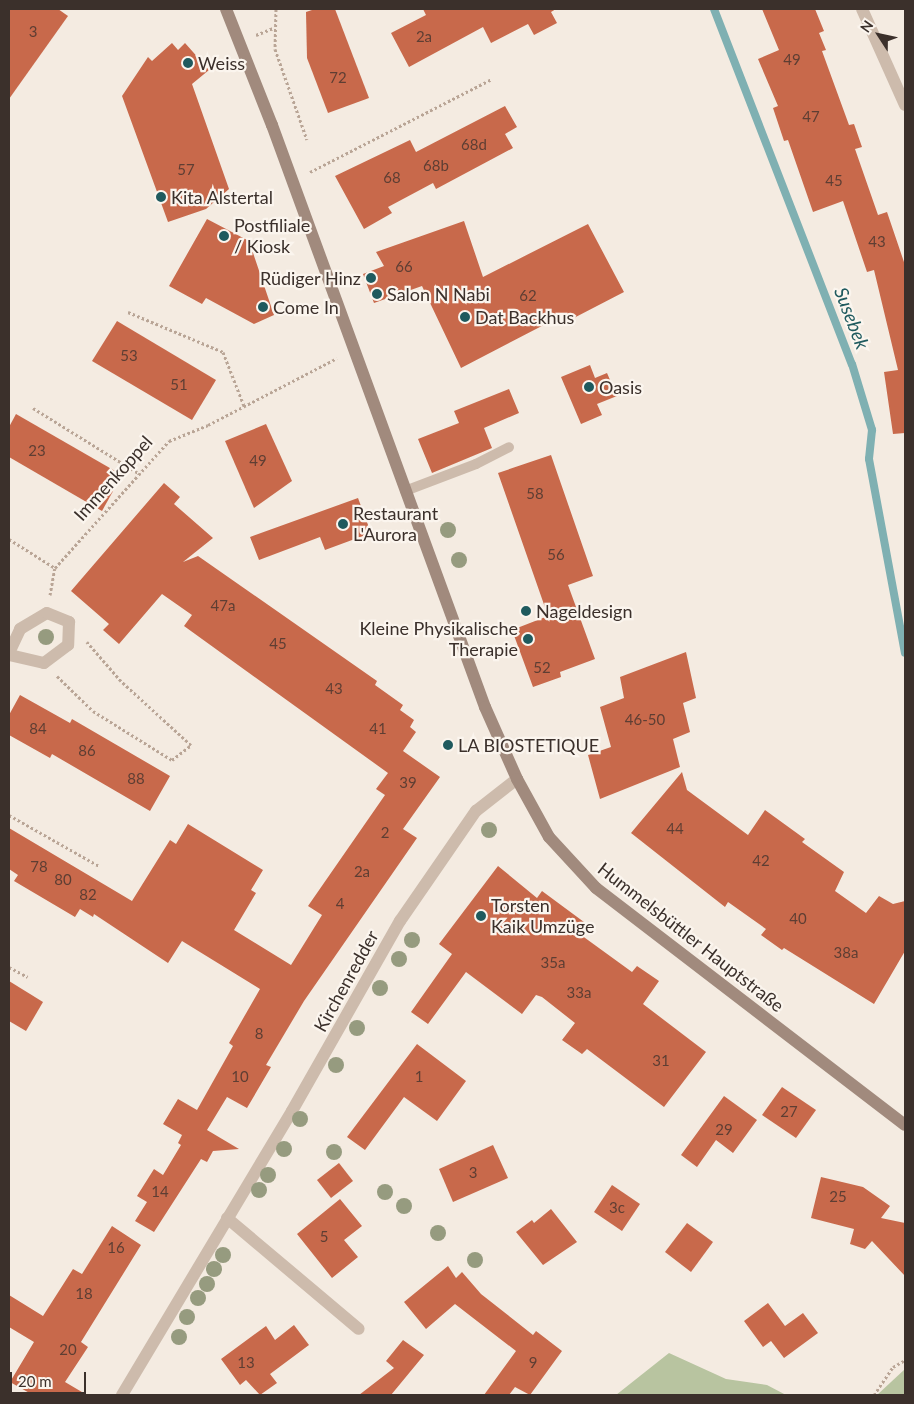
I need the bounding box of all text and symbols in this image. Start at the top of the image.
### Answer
north arrow [854,10,904,60]
text: N [856,17,876,35]
house number: 3 [29,23,37,41]
house number: 2a [416,28,432,46]
house number: 49 [783,51,801,69]
place label: Weiss [198,52,245,74]
marker: Weiss [182,57,194,69]
house number: 72 [329,69,347,87]
house number: 47 [802,108,820,126]
house number: 68d [461,136,487,154]
house number: 68b [423,157,449,175]
house number: 57 [177,161,195,179]
house number: 68 [383,169,401,187]
house number: 45 [825,172,843,190]
place label: Kita Alstertal [171,186,274,208]
marker: Kita Alstertal [155,191,167,203]
place label: Postfiliale / Kiosk [234,215,310,258]
marker: Postfiliale / Kiosk [218,230,230,242]
house number: 43 [868,233,886,251]
house number: 66 [395,258,413,276]
place label: Rüdiger Hinz [260,267,361,289]
marker: Rüdiger Hinz [365,272,377,284]
place label: Salon N Nabi [387,283,490,305]
water label: Susebek [830,284,874,352]
house number: 62 [519,287,537,305]
marker: Salon N Nabi [371,288,383,300]
place label: Come In [273,296,339,318]
marker: Come In [257,301,269,313]
place label: Dat Backhus [475,306,574,328]
marker: Dat Backhus [459,311,471,323]
house number: 53 [120,347,138,365]
house number: 51 [170,376,188,394]
place label: Oasis [599,376,642,398]
marker: Oasis [583,381,595,393]
street label: Immenkoppel [69,431,157,525]
house number: 23 [28,442,46,460]
house number: 49 [249,452,267,470]
house number: 58 [526,485,544,503]
place label: Restaurant L'Aurora [353,503,438,546]
marker: Restaurant L'Aurora [337,518,349,530]
house number: 56 [547,546,565,564]
house number: 47a [211,597,235,615]
place label: Nageldesign [536,600,632,622]
marker: Nageldesign [520,605,532,617]
place label: Kleine Physikalische Therapie [359,618,518,660]
marker: Kleine Physikalische Therapie [522,633,534,645]
house number: 45 [269,635,287,653]
house number: 52 [533,659,551,677]
house number: 43 [325,680,343,698]
house number: 46-50 [625,711,665,729]
house number: 84 [29,720,47,738]
house number: 41 [369,720,387,738]
place label: LA BIOSTETIQUE [458,734,600,756]
marker: LA BIOSTETIQUE [442,739,454,751]
house number: 86 [78,742,96,760]
house number: 88 [127,770,145,788]
house number: 39 [399,774,417,792]
house number: 44 [666,820,684,838]
house number: 2 [381,824,389,842]
house number: 42 [752,852,770,870]
house number: 78 [30,858,48,876]
street label: Hummelsbüttler Hauptstraße [594,858,788,1016]
house number: 2a [354,863,370,881]
house number: 80 [54,871,72,889]
house number: 82 [79,886,97,904]
house number: 4 [336,895,344,913]
place label: Torsten Kaik Umzüge [491,895,595,938]
marker: Torsten Kaik Umzüge [475,910,487,922]
house number: 40 [789,910,807,928]
street label: Kirchenredder [309,927,383,1035]
house number: 38a [834,944,858,962]
house number: 35a [541,954,565,972]
house number: 33a [567,984,591,1002]
house number: 8 [255,1025,263,1043]
house number: 31 [652,1052,670,1070]
house number: 10 [231,1068,249,1086]
house number: 1 [415,1068,423,1086]
house number: 27 [780,1103,798,1121]
house number: 29 [715,1121,733,1139]
house number: 3 [469,1164,477,1182]
house number: 14 [151,1183,169,1201]
house number: 25 [829,1188,847,1206]
house number: 3c [609,1199,625,1217]
house number: 5 [320,1228,328,1246]
house number: 16 [107,1239,125,1257]
house number: 18 [75,1285,93,1303]
house number: 20 [59,1341,77,1359]
house number: 13 [237,1354,255,1372]
house number: 9 [529,1354,537,1372]
scale bar [12,1362,89,1394]
text: 20 m [18,1372,52,1390]

